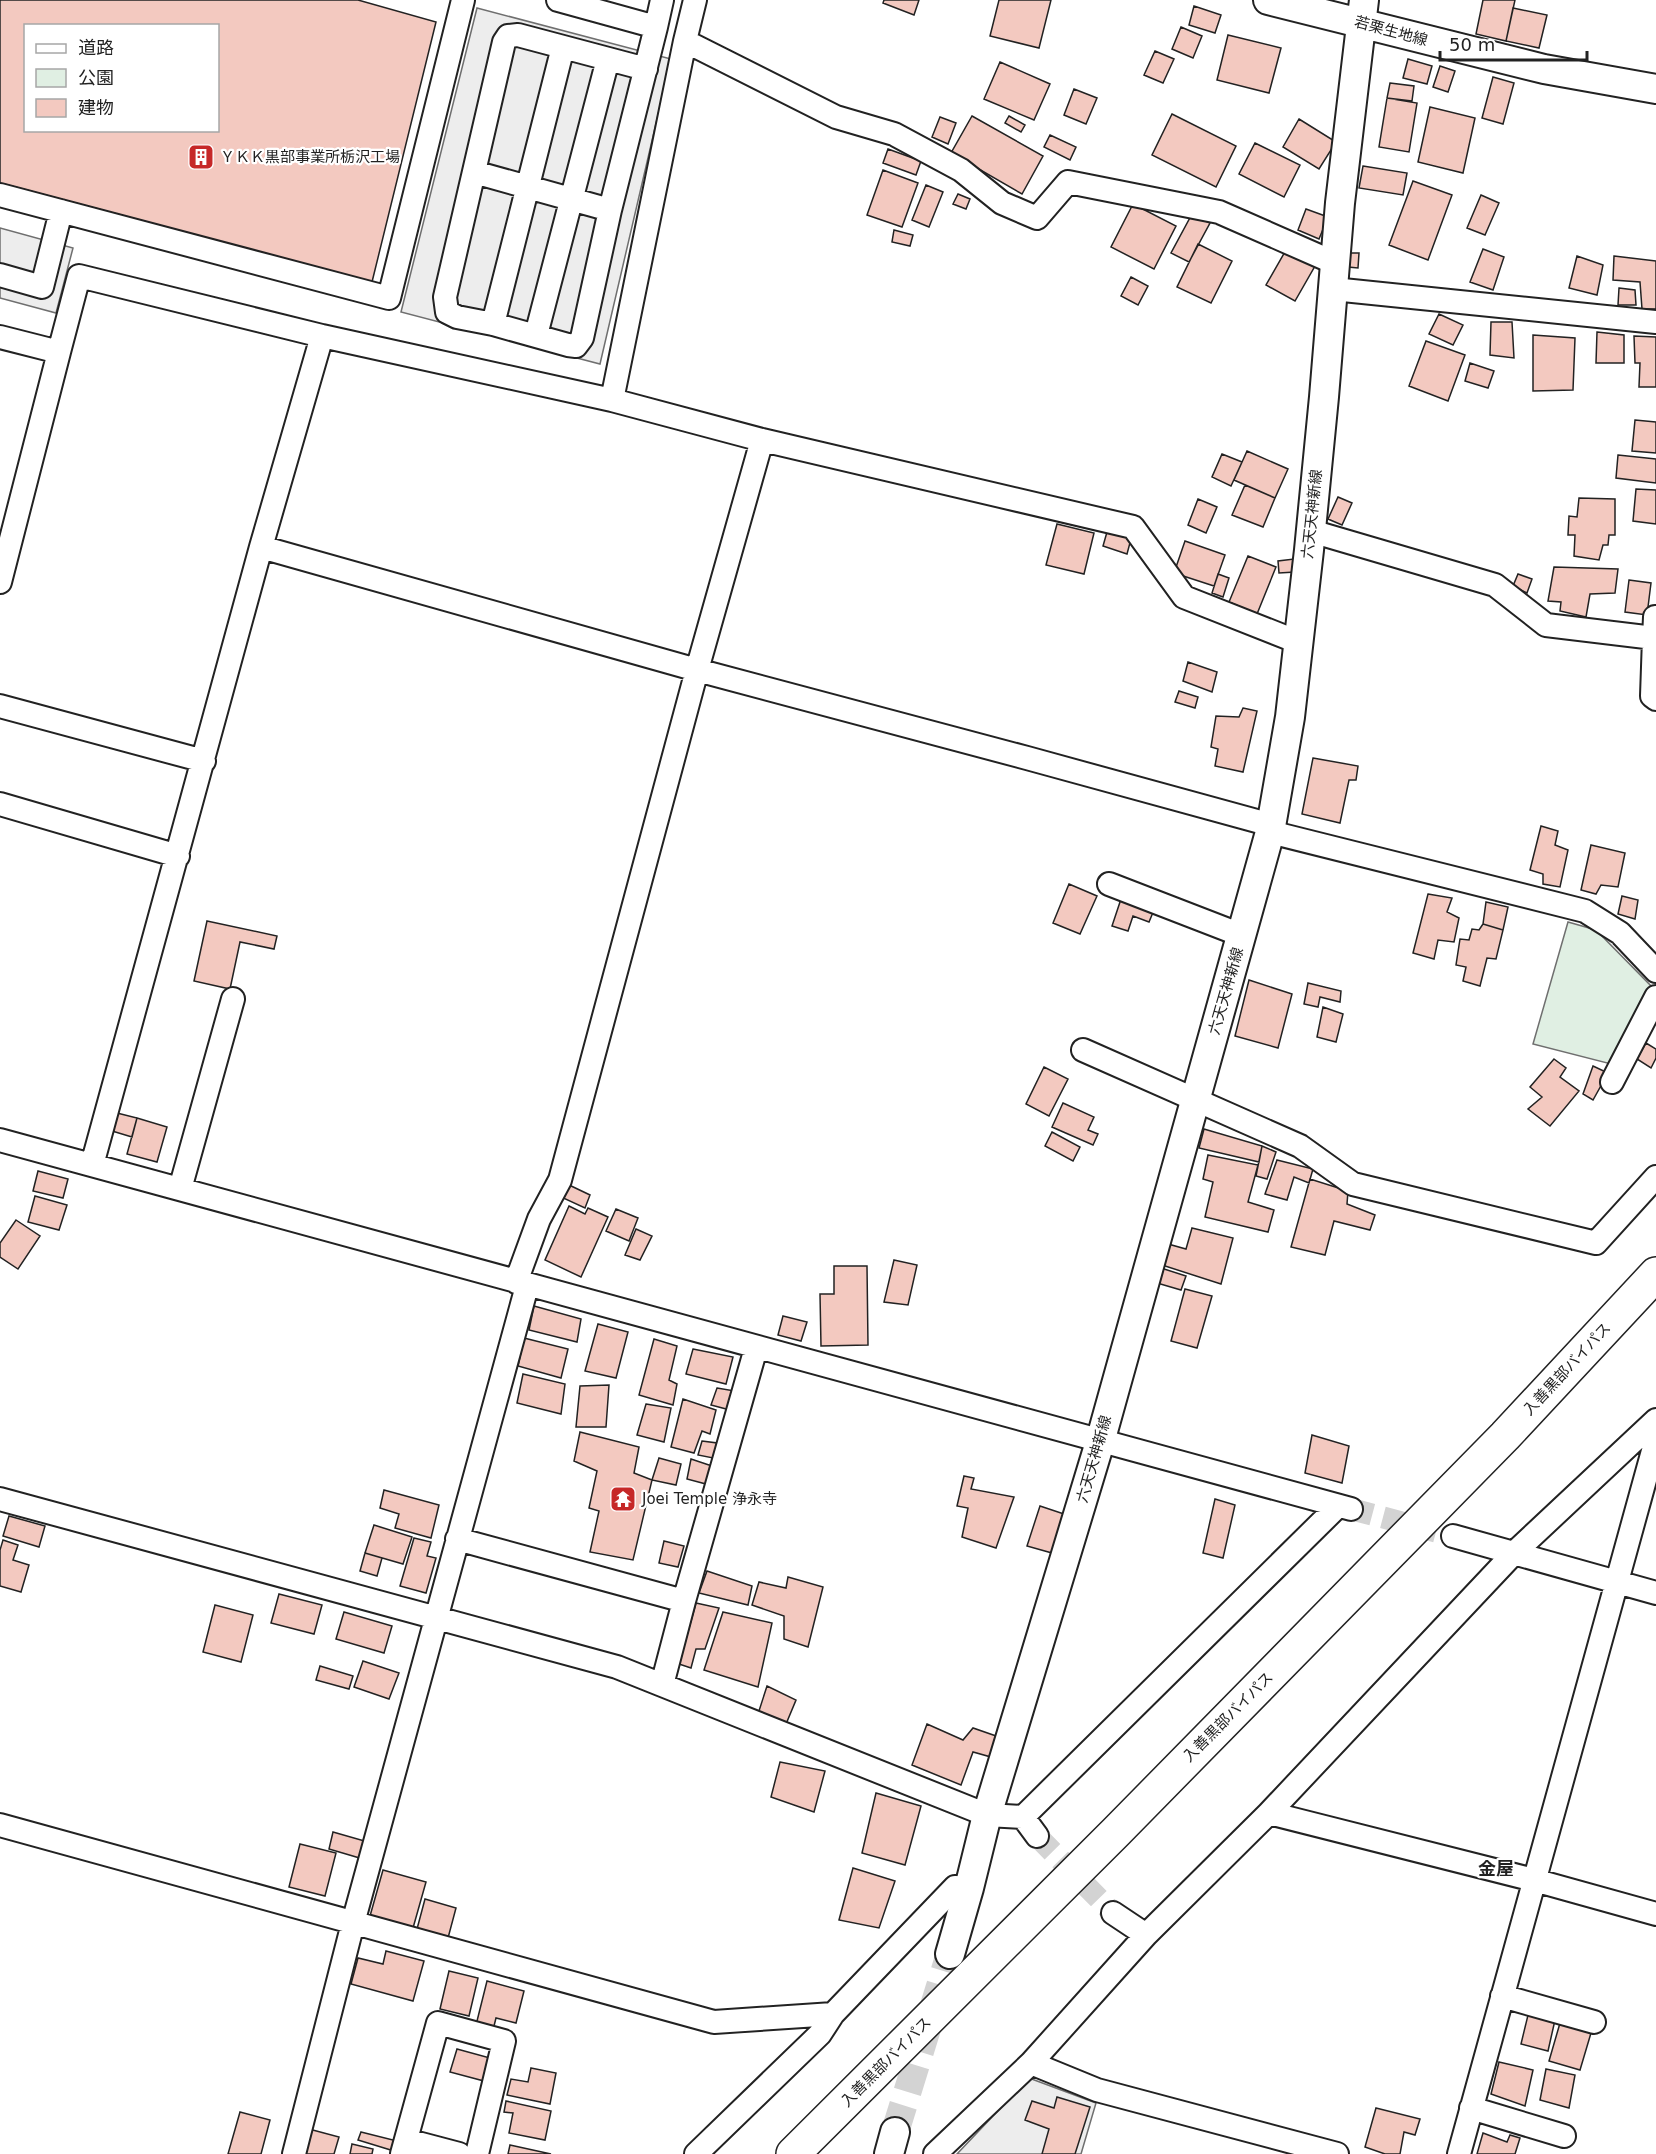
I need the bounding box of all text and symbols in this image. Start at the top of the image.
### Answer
street label: 若栗生地線 [1352,13,1430,49]
legend [24,24,219,132]
scale bar [1440,24,1587,62]
text: 50 m [1449,34,1495,55]
text: 道路 [78,37,114,58]
text: 公園 [78,67,114,88]
text: 建物 [78,97,114,118]
building icon: ＹＫＫ黒部事業所栃沢工場 [186,142,216,172]
place label: ＹＫＫ黒部事業所栃沢工場 [220,148,400,166]
street label: 六天天神新線 [1298,468,1326,560]
street label: 六天天神新線 [1205,945,1247,1037]
street label: 入善黒部バイパス [1520,1319,1614,1419]
street label: 六天天神新線 [1073,1413,1115,1505]
temple icon: Joei Temple 浄永寺 [608,1484,638,1514]
place label: Joei Temple 浄永寺 [641,1490,777,1508]
street label: 入善黒部バイパス [1179,1668,1277,1766]
district label: 金屋 [1478,1858,1514,1879]
street label: 入善黒部バイパス [837,2013,935,2111]

